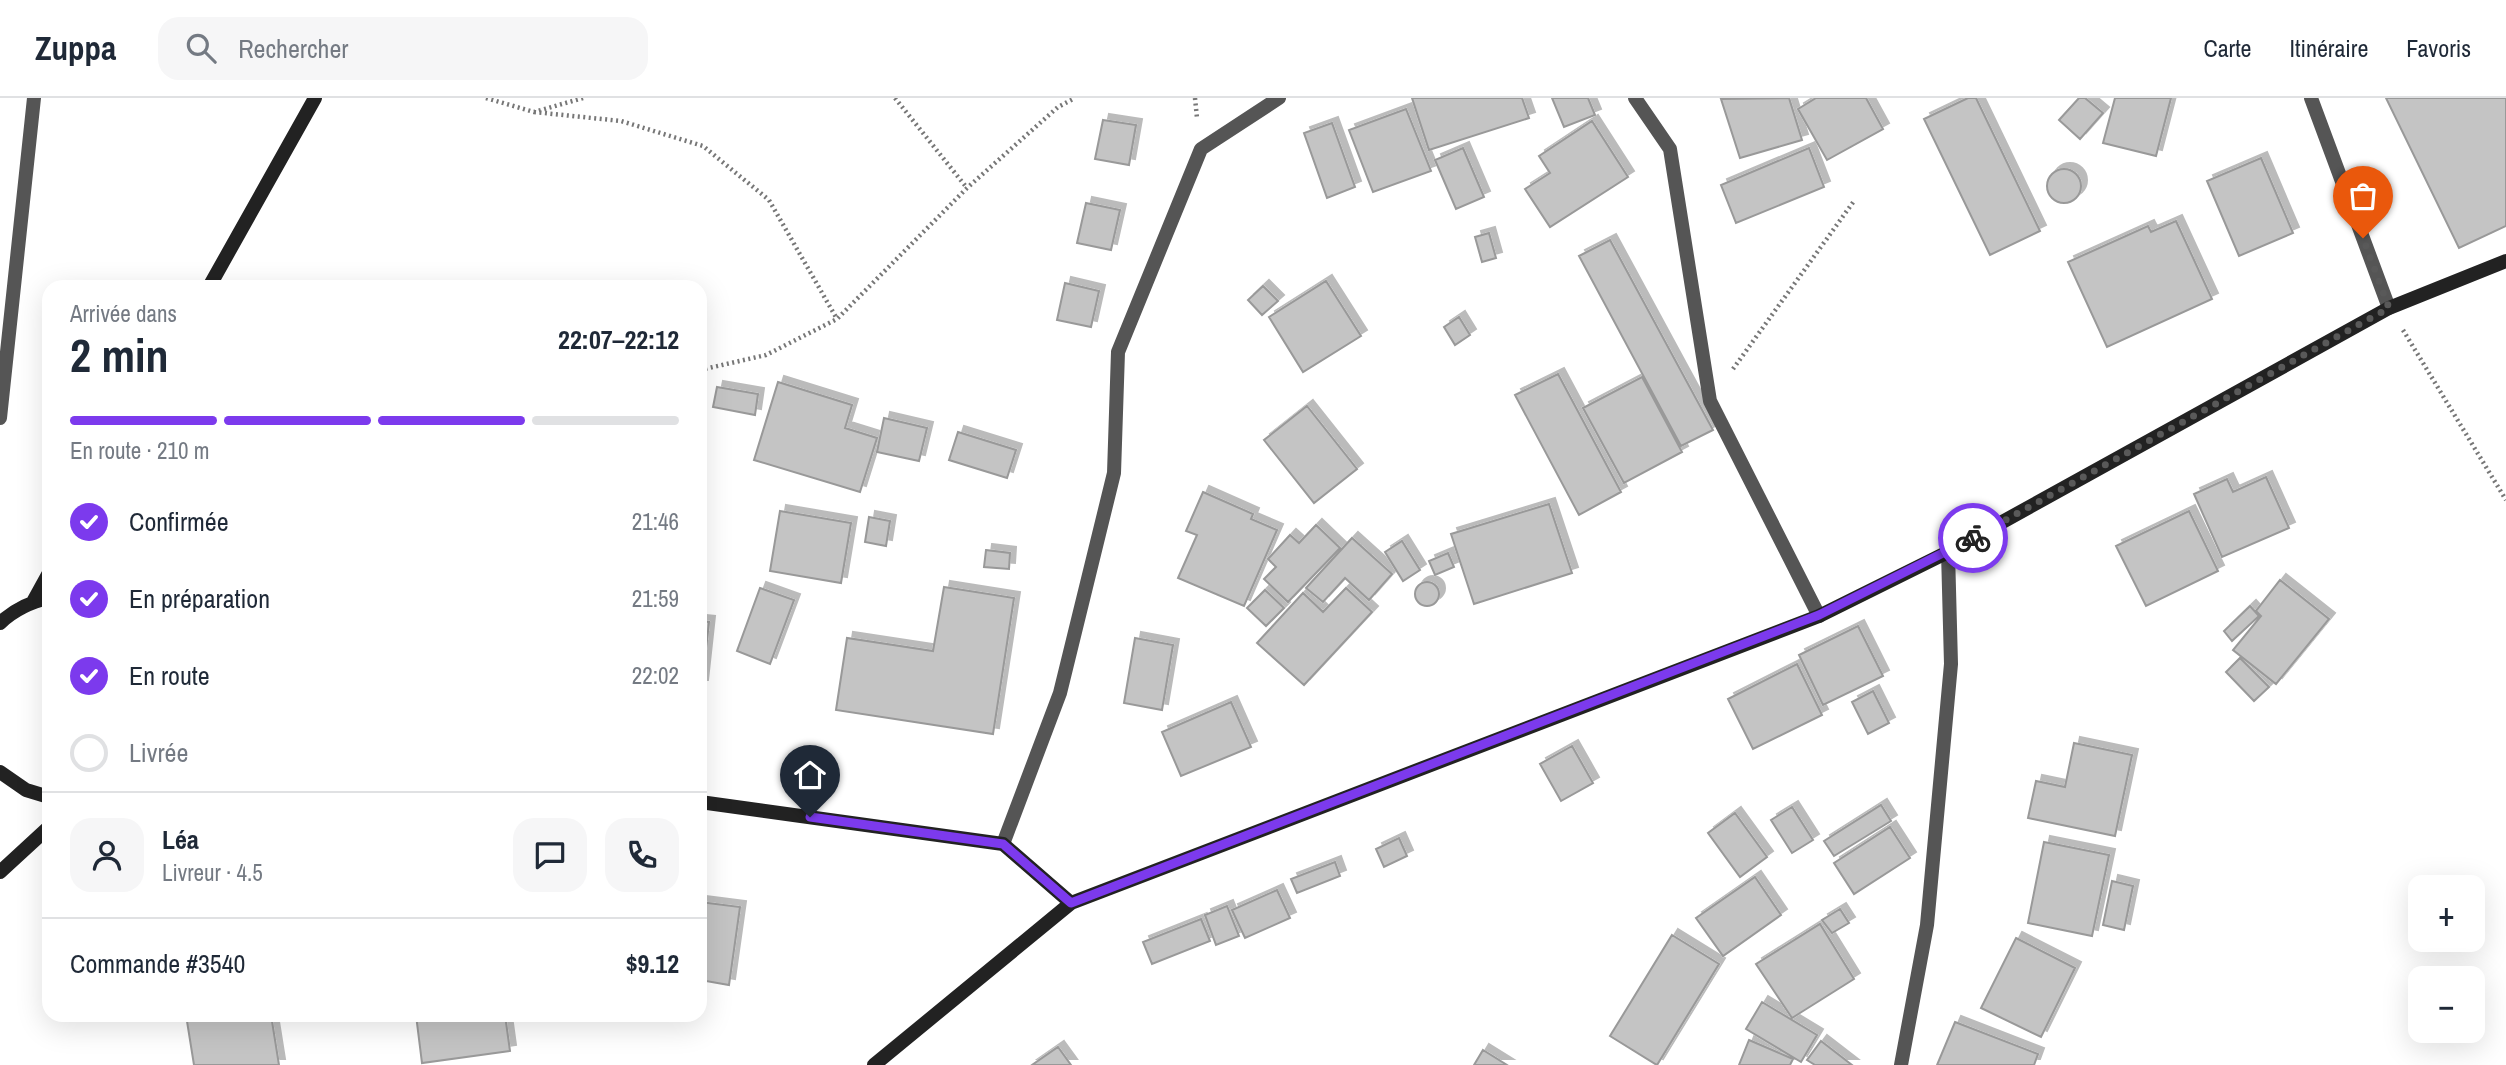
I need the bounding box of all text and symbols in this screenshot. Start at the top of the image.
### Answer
search box [158,17,648,80]
text: Zuppa [35,26,116,70]
icon: search [182,29,220,67]
text: Rechercher [238,31,348,66]
text: Carte [2203,32,2252,64]
text: Itinéraire [2290,32,2368,64]
text: Favoris [2406,32,2471,64]
pin [2333,166,2393,238]
icon: bag [2344,177,2382,215]
text: Arrivée dans [70,298,177,329]
text: 22:07–22:12 [558,322,679,357]
text: 2 min [70,324,169,386]
text: En route · 210 m [70,435,209,466]
icon: check [70,503,108,541]
courier [1938,503,2008,573]
text: Confirmée [129,504,229,539]
text: 21:46 [632,506,679,537]
icon: bike [1954,519,1992,557]
icon: check [70,580,108,618]
text: En préparation [129,581,270,616]
text: 21:59 [632,583,679,614]
icon: check [70,657,108,695]
text: En route [129,658,210,693]
text: 22:02 [632,660,679,691]
text: Livrée [129,735,188,770]
pin [780,745,840,817]
icon: home [791,756,829,794]
button: person [70,818,144,892]
button: chat [513,818,587,892]
button: phone [605,818,679,892]
text: Léa [162,822,199,857]
text: Livreur · 4.5 [162,857,263,888]
map controls [2408,875,2485,1043]
button: + [2408,875,2485,952]
text: Commande #3540 [70,946,245,981]
text: $9.12 [626,946,679,981]
button: − [2408,966,2485,1043]

